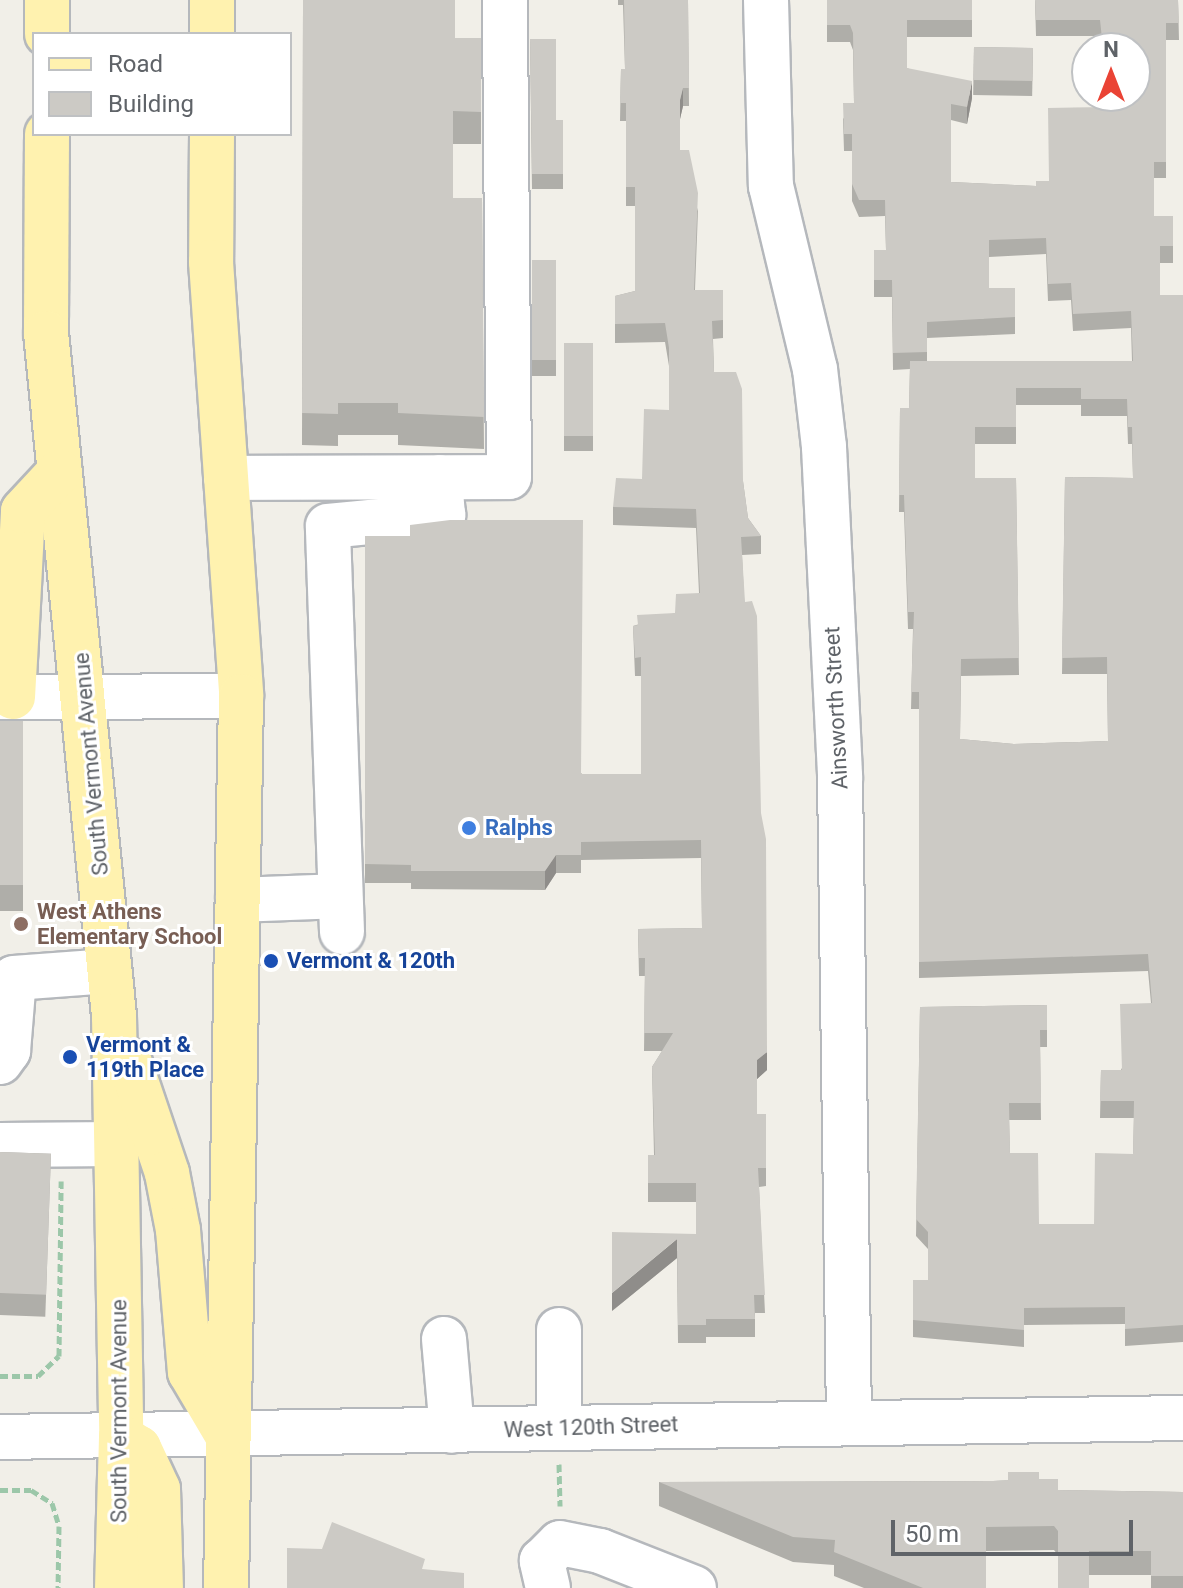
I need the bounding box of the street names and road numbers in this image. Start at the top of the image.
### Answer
street label: Ainsworth Street [819,626,853,790]
street label: South Vermont Avenue [68,651,114,877]
street label: South Vermont Avenue [106,1299,132,1523]
street label: West 120th Street [503,1411,679,1443]

